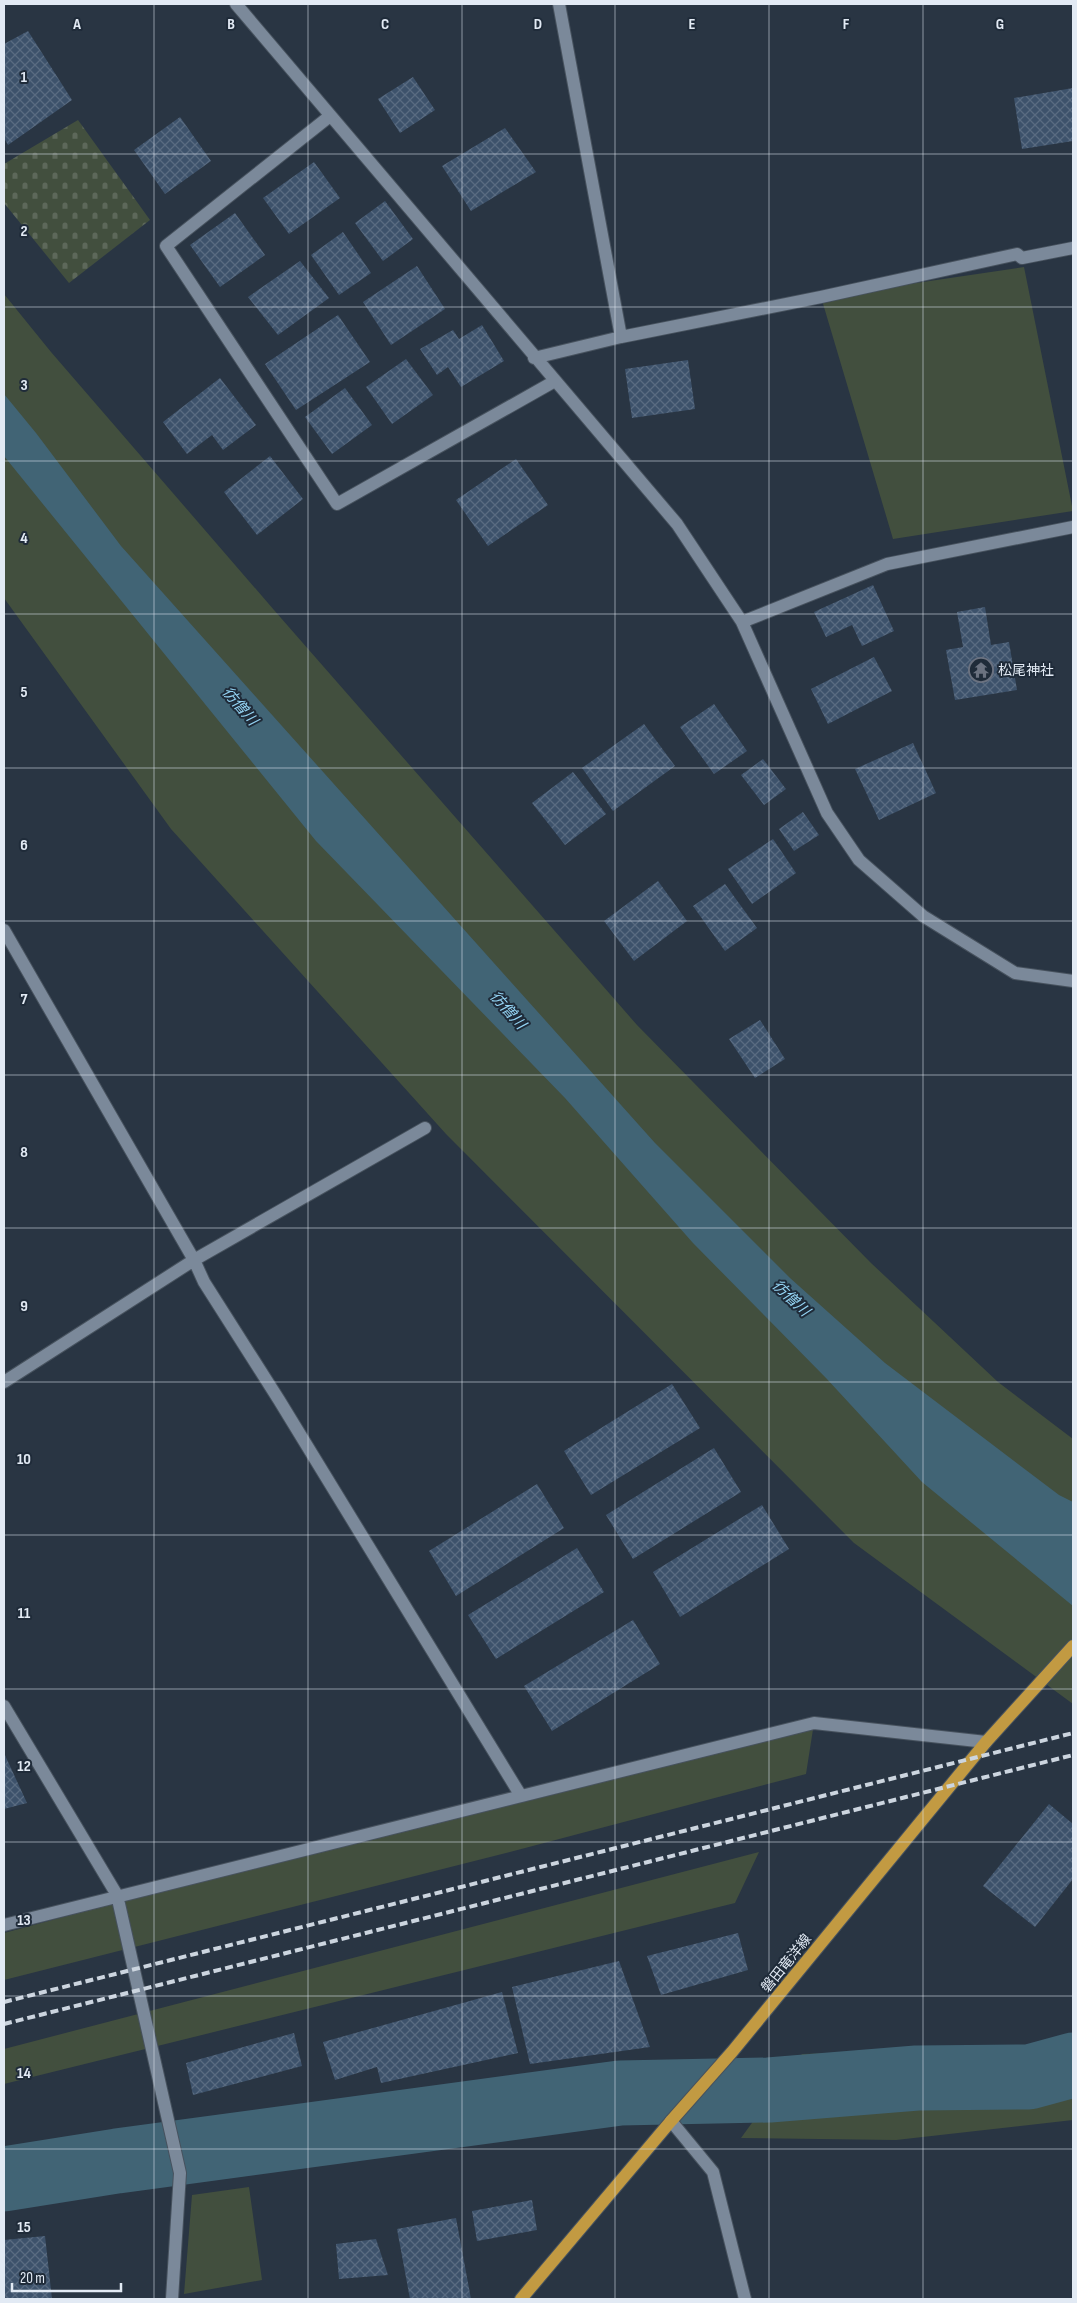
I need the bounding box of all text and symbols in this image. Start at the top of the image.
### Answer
text: A [72,15,81,34]
text: B [227,15,235,34]
text: C [381,15,389,34]
text: D [534,15,542,34]
text: E [689,15,696,34]
text: F [843,15,850,34]
text: G [996,15,1004,34]
text: 1 [21,68,28,87]
text: 2 [20,222,28,241]
text: 3 [20,376,28,395]
text: 4 [20,529,28,548]
temple icon: 松尾神社 [968,657,994,683]
place label: 松尾神社 [998,662,1054,679]
text: 5 [20,683,28,702]
water label: 彷僧川 [218,683,263,731]
text: 6 [20,836,28,855]
water label: 彷僧川 [486,987,531,1035]
text: 7 [21,990,28,1009]
text: 8 [20,1143,28,1162]
water label: 彷僧川 [768,1276,815,1322]
text: 9 [20,1297,28,1316]
text: 10 [17,1450,31,1469]
text: 11 [18,1604,31,1623]
text: 12 [17,1757,31,1776]
text: 13 [17,1911,31,1930]
street label: 磐田竜洋線 [758,1931,815,1996]
text: 14 [17,2064,31,2083]
text: 15 [17,2218,31,2237]
scale bar [12,2260,121,2292]
text: 20 m [20,2269,45,2288]

